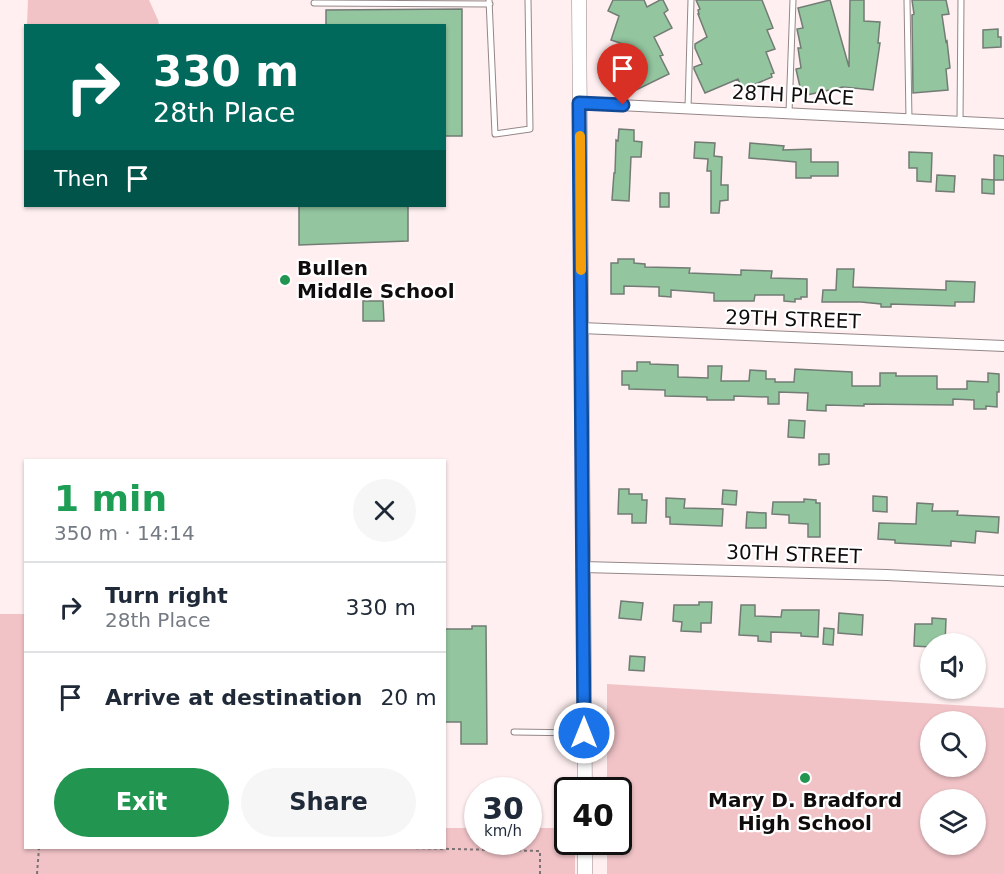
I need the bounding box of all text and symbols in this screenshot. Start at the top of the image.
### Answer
pin [597,43,648,105]
text: 330 m [153,47,299,96]
icon: right [54,48,132,126]
icon: arrive [606,52,639,85]
street label: 28TH PLACE [731,80,855,110]
text: 28th Place [153,97,295,128]
icon: arrive [121,162,154,195]
text: Then [54,166,109,191]
place label: Bullen Middle School [297,256,455,303]
marker: Bullen Middle School [278,273,292,287]
street label: 29TH STREET [725,305,862,333]
text: 1 min [54,478,167,519]
button: close [353,479,416,542]
text: 350 m · 14:14 [54,521,195,545]
street label: 30TH STREET [726,540,863,568]
text: Turn right [105,583,228,608]
icon: right [54,591,87,624]
text: 330 m [346,595,416,620]
text: 28th Place [105,608,211,632]
map controls [920,633,986,855]
button: sound [920,633,986,699]
icon: arrive [54,681,87,714]
text: Arrive at destination [105,685,362,710]
text: 20 m [380,685,437,710]
position arrow [552,701,616,765]
button: search [920,711,986,777]
button: Exit [54,768,229,837]
button: Share [241,768,416,837]
marker: Mary D. Bradford High School [798,771,812,785]
speed limit sign: 40 [554,777,632,855]
place label: Mary D. Bradford High School [708,788,902,835]
button: layers [920,789,986,855]
text: 30 [482,791,524,826]
text: km/h [484,822,522,840]

